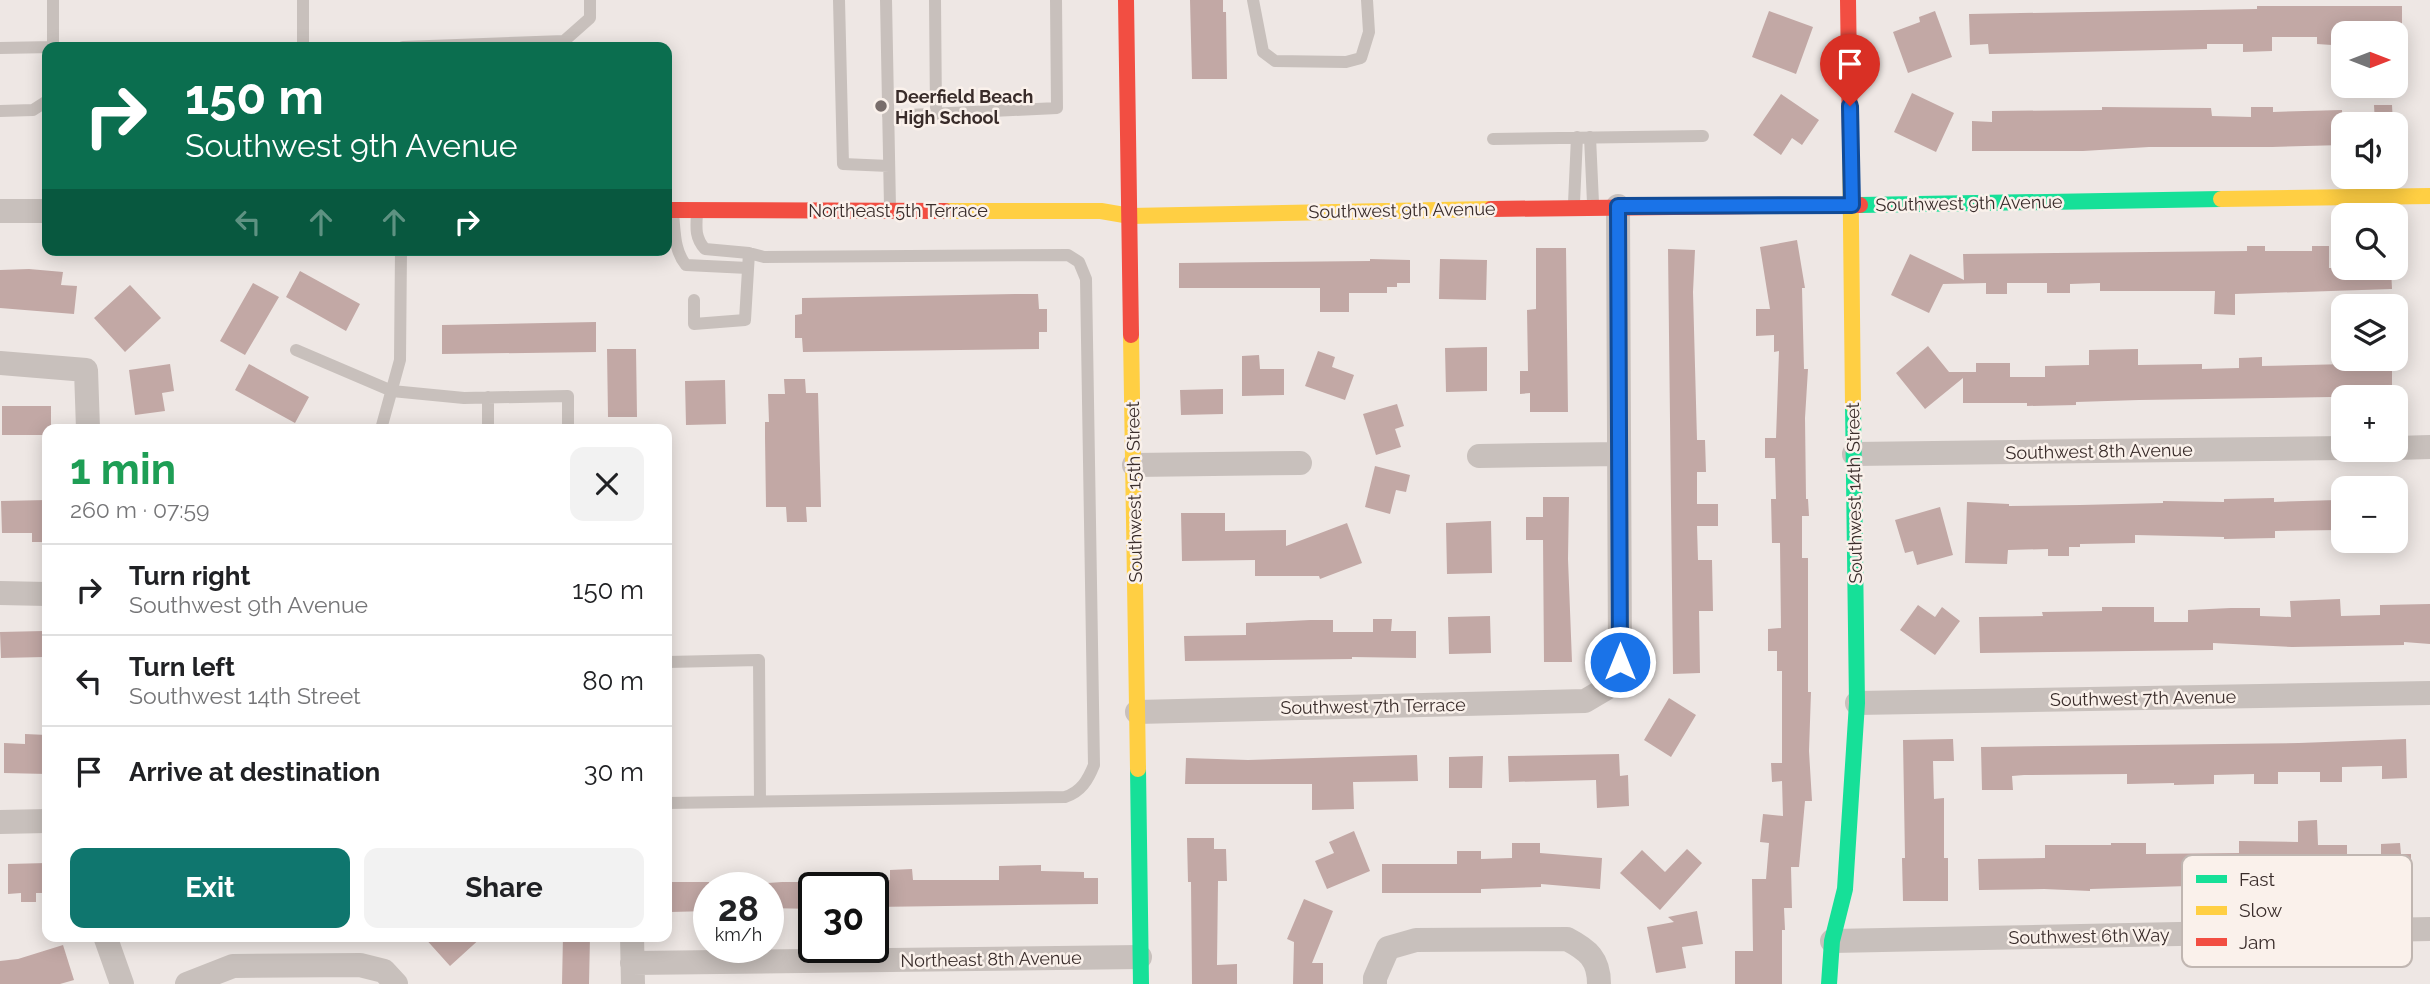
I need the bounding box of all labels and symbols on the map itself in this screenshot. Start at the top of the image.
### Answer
north arrow [2331,21,2408,98]
pin [1820,34,1880,106]
place label: Deerfield Beach High School [895,86,1033,128]
marker: Deerfield Beach High School [873,98,889,114]
street label: Southwest 9th Avenue [1875,191,2063,215]
street label: Southwest 9th Avenue [1308,198,1496,222]
street label: Northeast 5th Terrace [808,200,988,221]
street label: Southwest 15th Street [1122,401,1146,583]
street label: Southwest 14th Street [1842,402,1866,584]
street label: Southwest 8th Avenue [2005,439,2193,463]
position arrow [1583,625,1657,699]
street label: Southwest 7th Avenue [2050,686,2237,710]
street label: Southwest 7th Terrace [1280,694,1466,718]
legend [2182,855,2412,967]
text: Fast [2239,868,2275,890]
speed limit sign: 30 [798,872,889,963]
text: Slow [2239,899,2283,921]
street label: Southwest 6th Way [2008,924,2170,948]
text: Jam [2239,931,2276,953]
street label: Northeast 8th Avenue [900,947,1082,971]

